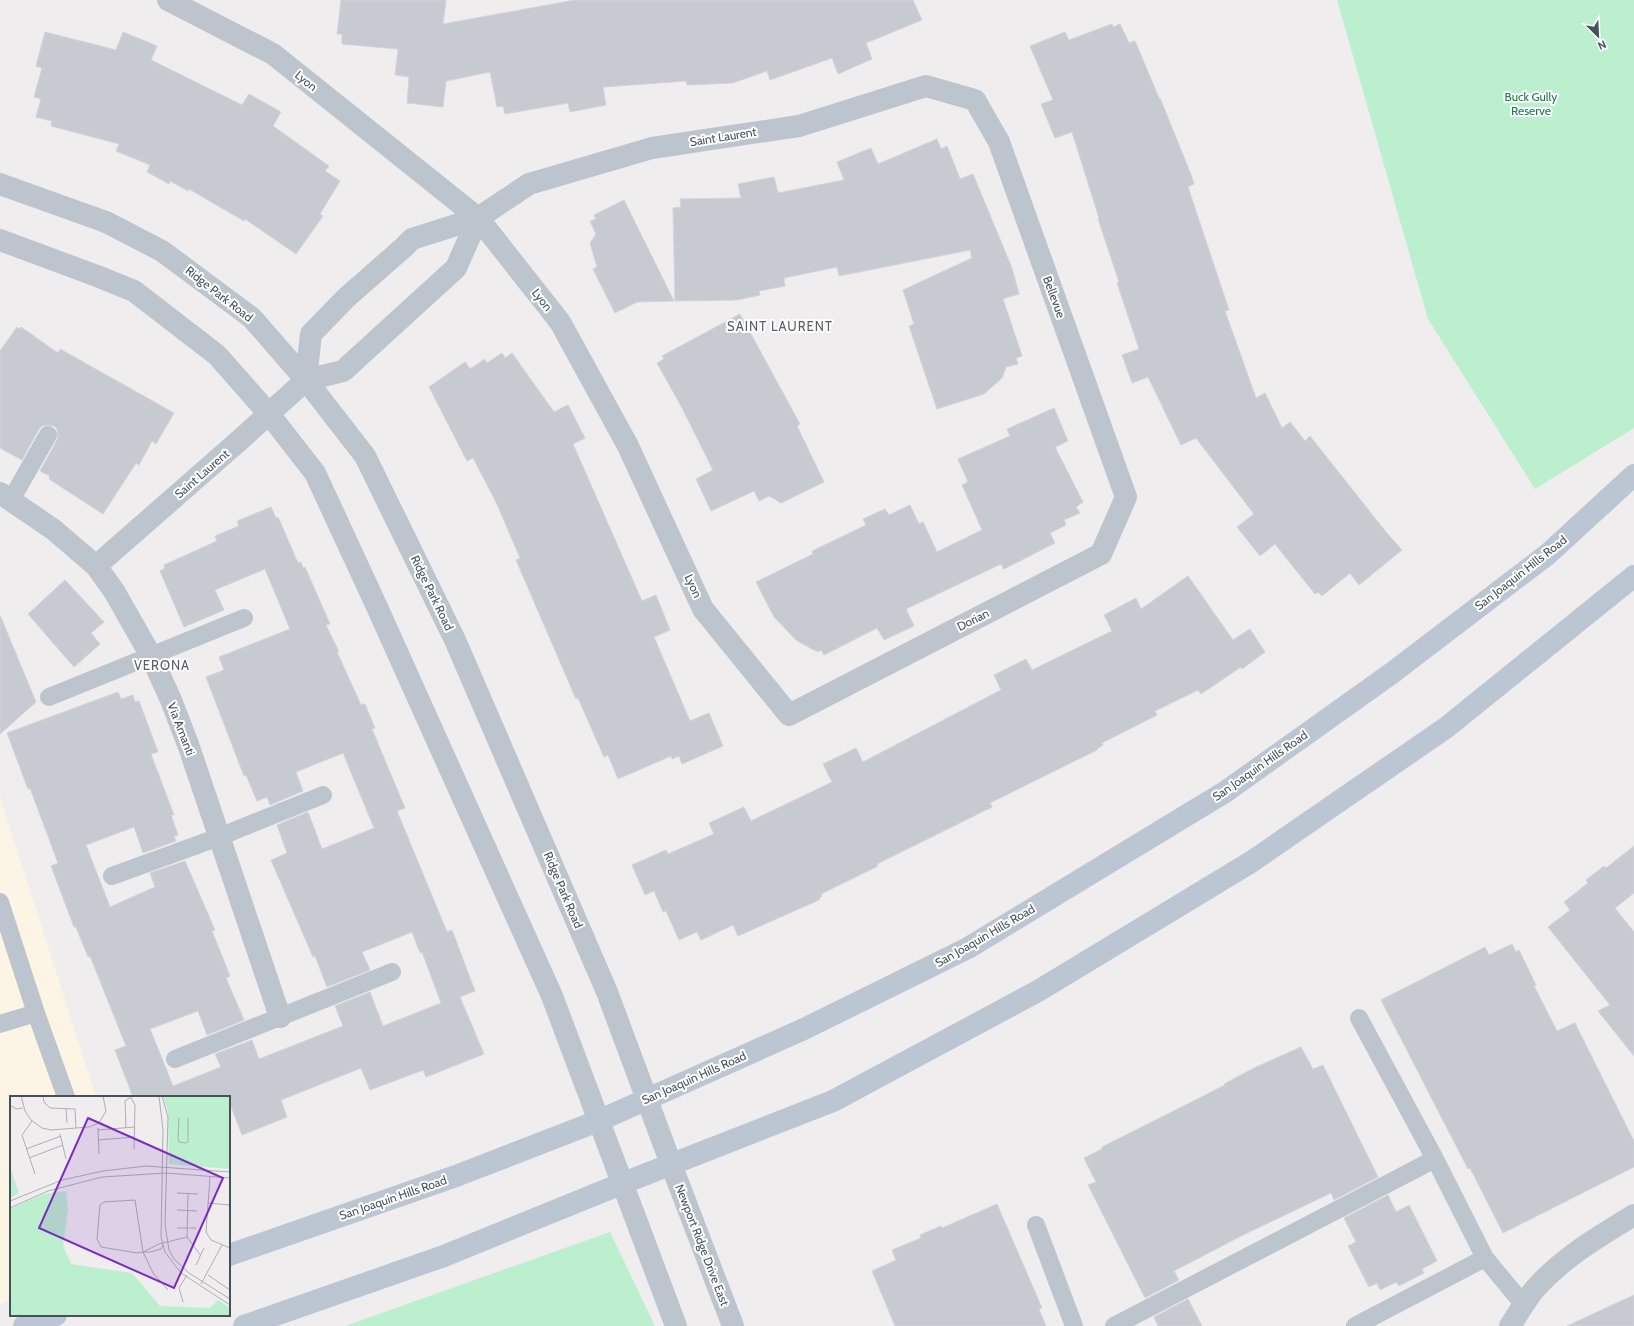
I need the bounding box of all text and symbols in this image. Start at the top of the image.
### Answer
north arrow [1578,16,1618,56]
text: N [1596,37,1608,53]
street label: Lyon [292,67,321,94]
park label: Buck Gully Reserve [1505,89,1557,118]
street label: Saint Laurent [689,124,757,149]
street label: Ridge Park Road [183,263,256,325]
street label: Bellevue [1040,274,1069,320]
street label: Lyon [529,285,556,314]
district label: SAINT LAURENT [727,318,833,334]
street label: Saint Laurent [171,446,232,501]
street label: San Joaquin Hills Road [1472,532,1570,613]
street label: Ridge Park Road [408,553,457,633]
street label: Lyon [682,572,706,600]
street label: Dorian [954,605,992,634]
district label: VERONA [134,657,190,673]
street label: Via Amanti [164,700,198,758]
street label: San Joaquin Hills Road [1209,727,1310,804]
street label: Ridge Park Road [541,849,586,930]
street label: San Joaquin Hills Road [932,901,1037,970]
street label: San Joaquin Hills Road [639,1048,748,1107]
inset map [10,1096,230,1316]
street label: San Joaquin Hills Road [337,1172,449,1223]
street label: Newport Ridge Drive East [672,1182,733,1308]

